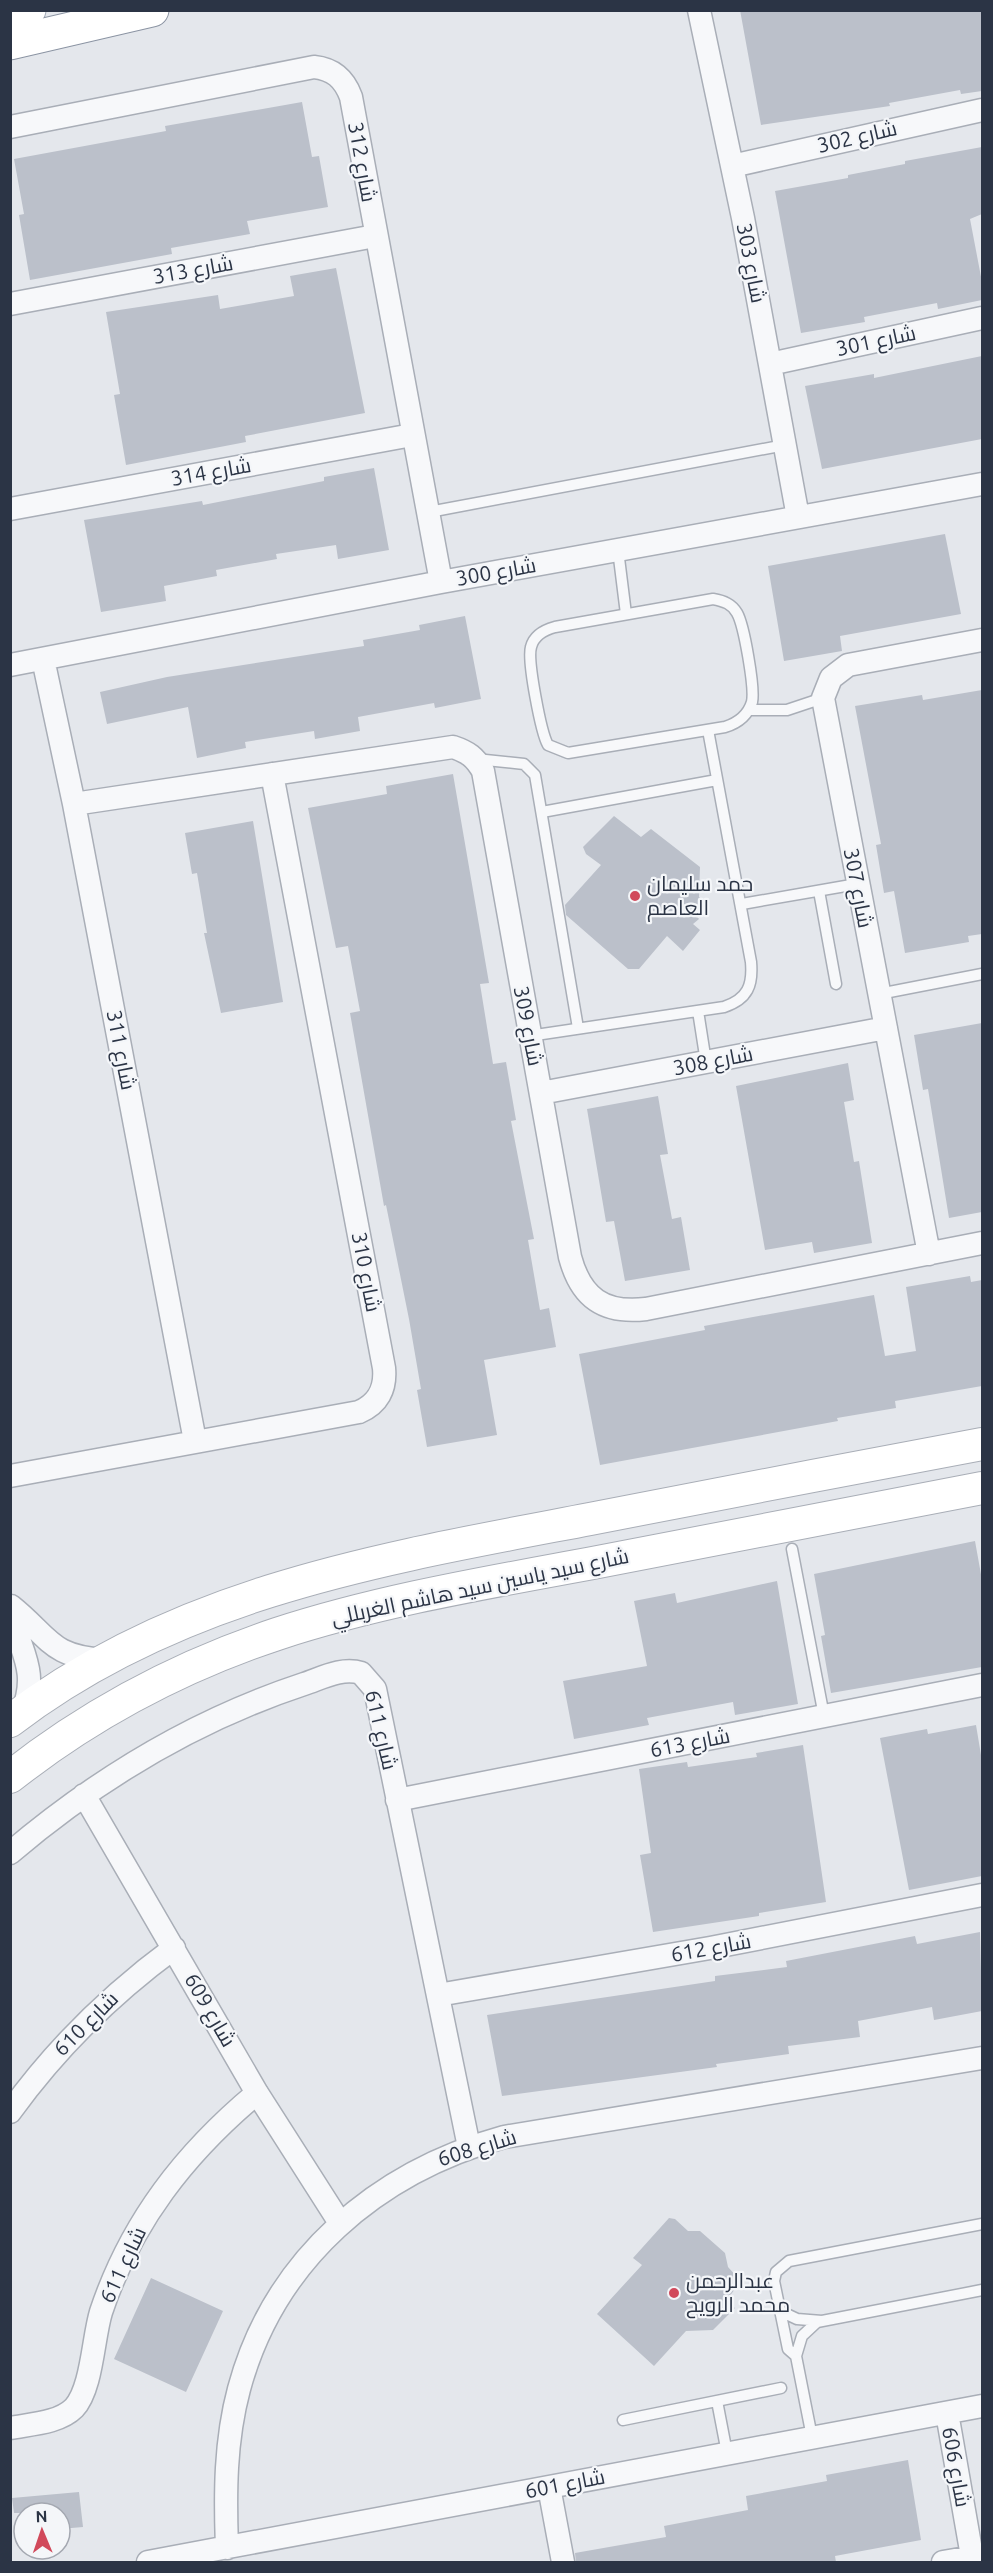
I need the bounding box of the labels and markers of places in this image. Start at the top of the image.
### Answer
place label: حمد سليمان العاصم [647,871,753,922]
marker: حمد سليمان العاصم [628,889,642,903]
place label: عبدالرحمن محمد الرويح [686,2268,790,2319]
marker: عبدالرحمن محمد الرويح [667,2286,681,2300]

